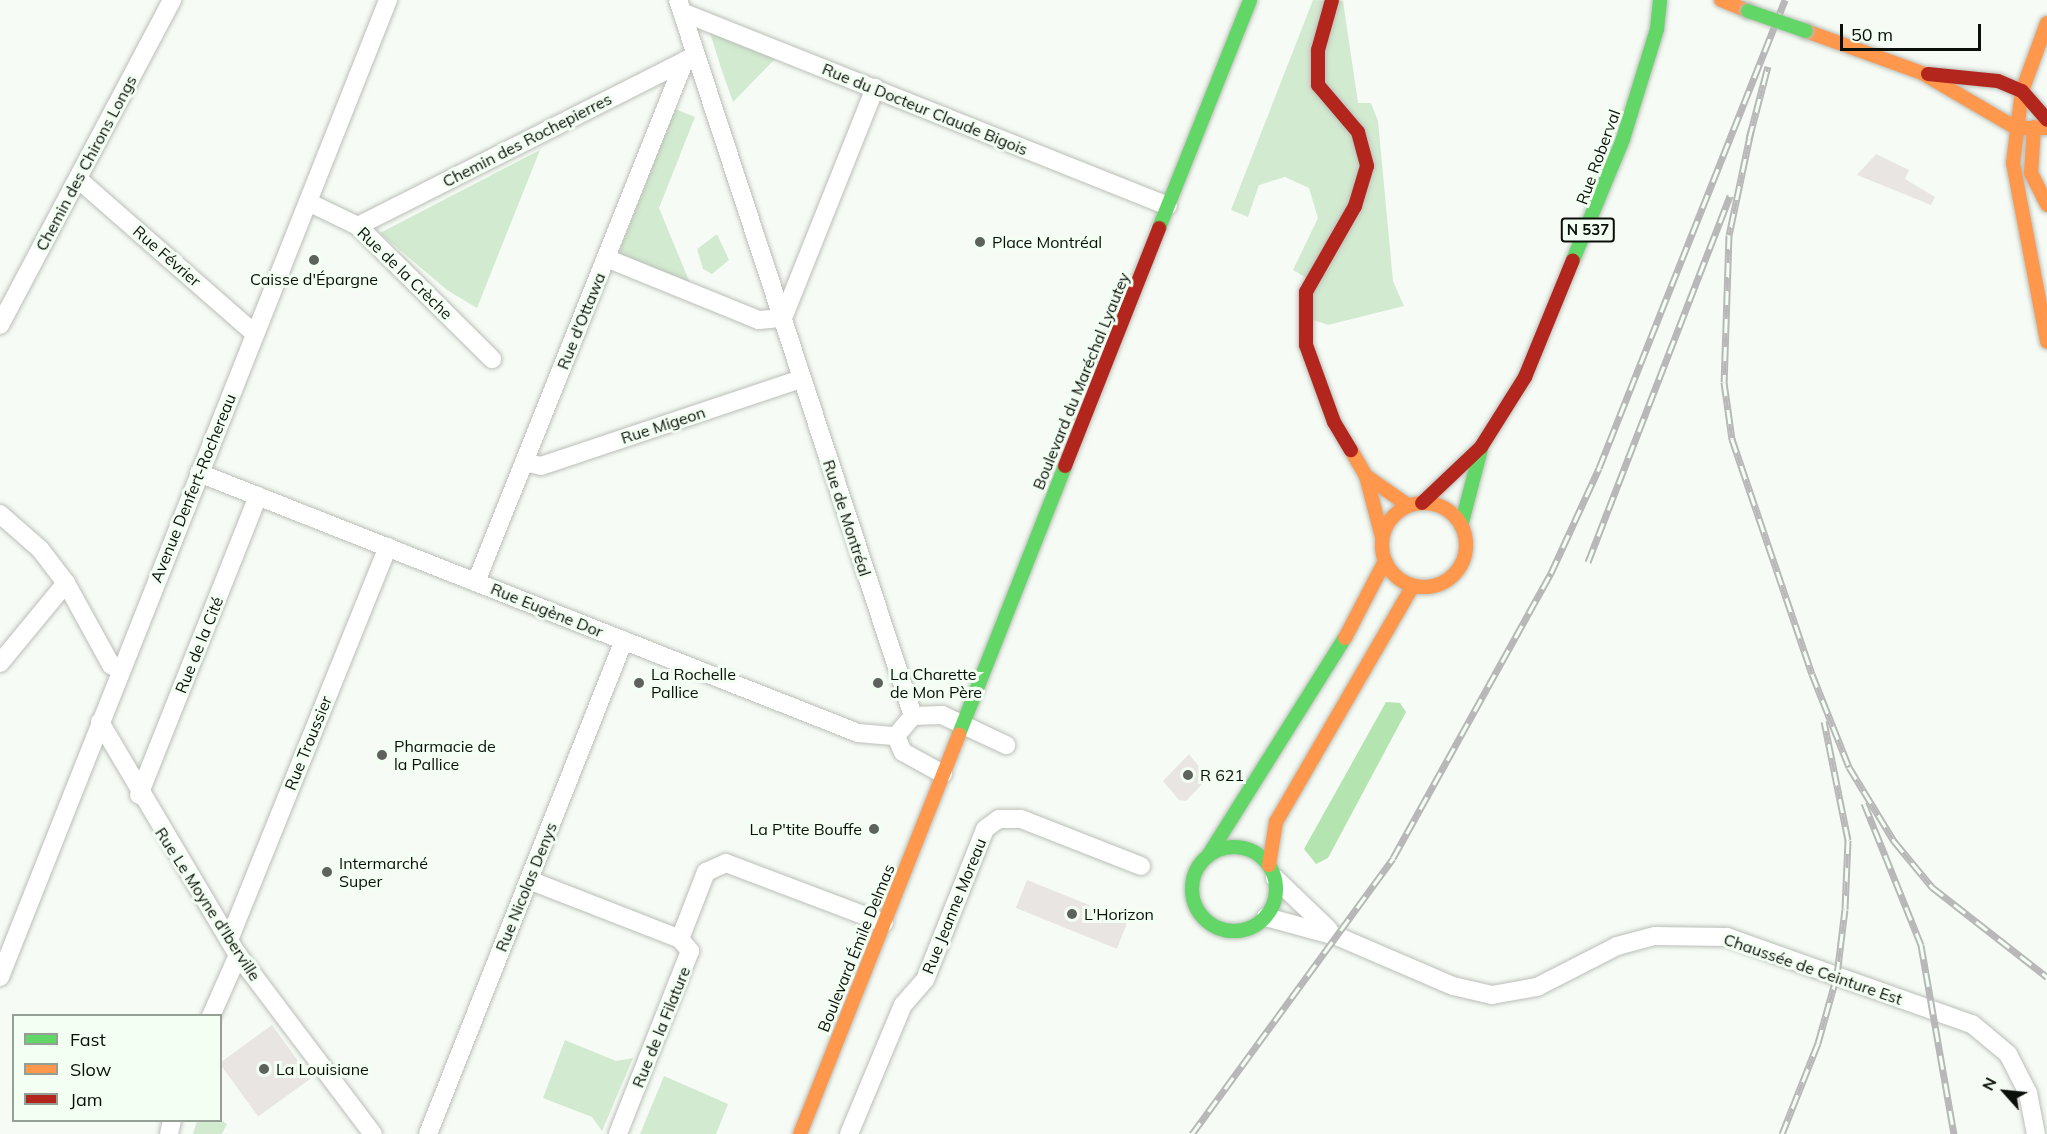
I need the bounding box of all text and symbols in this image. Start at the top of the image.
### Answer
scale bar [1843,12,1984,50]
text: 50 m [1851,23,1893,46]
street label: Rue du Docteur Claude Bigois [819,59,1031,159]
street label: Chemin des Chirons Longs [32,72,140,254]
street label: Chemin des Rochepierres [439,89,615,191]
street label: Rue Roberval [1572,107,1624,207]
road number: N 537 [1560,218,1616,242]
street label: Rue Février [129,221,205,291]
street label: Rue de la Crèche [354,223,456,323]
place label: Place Montréal [992,232,1102,252]
marker: Place Montréal [973,235,987,249]
marker: Caisse d'Épargne [307,253,321,267]
place label: Caisse d'Épargne [250,269,378,289]
street label: Rue d'Ottawa [553,270,609,372]
street label: Boulevard du Maréchal Lyautey [1029,270,1133,492]
street label: Avenue Denfert-Rochereau [146,391,240,585]
street label: Rue Migeon [618,402,708,448]
street label: Rue de Montréal [819,457,875,579]
street label: Rue Eugène Dor [488,579,606,641]
street label: Rue de la Cité [171,594,227,696]
place label: La Rochelle Pallice [651,664,736,702]
place label: La Charette de Mon Père [890,664,982,702]
marker: La Rochelle Pallice [632,676,646,690]
marker: La Charette de Mon Père [871,676,885,690]
street label: Rue Troussier [280,693,336,793]
place label: Pharmacie de la Pallice [394,736,496,774]
marker: Pharmacie de la Pallice [375,748,389,762]
place label: R 621 [1200,765,1244,785]
marker: R 621 [1181,768,1195,782]
place label: La P'tite Bouffe [749,819,862,839]
street label: Rue Nicolas Denys [491,820,561,954]
marker: La P'tite Bouffe [867,822,881,836]
street label: Rue Le Moyne d'Iberville [151,824,265,984]
street label: Rue Jeanne Moreau [918,835,990,977]
place label: Intermarché Super [339,853,428,891]
street label: Boulevard Émile Delmas [814,861,898,1035]
marker: Intermarché Super [320,865,334,879]
place label: L'Horizon [1084,904,1154,924]
marker: L'Horizon [1065,907,1079,921]
street label: Chaussée de Ceinture Est [1721,929,1905,1009]
street label: Rue de la Filature [628,964,694,1090]
legend [12,1014,222,1122]
text: Fast [70,1028,106,1051]
text: Slow [70,1058,111,1081]
place label: La Louisiane [276,1059,369,1079]
marker: La Louisiane [257,1062,271,1076]
north arrow [1975,1062,2035,1122]
text: N [1977,1074,2001,1094]
text: Jam [70,1088,103,1111]

